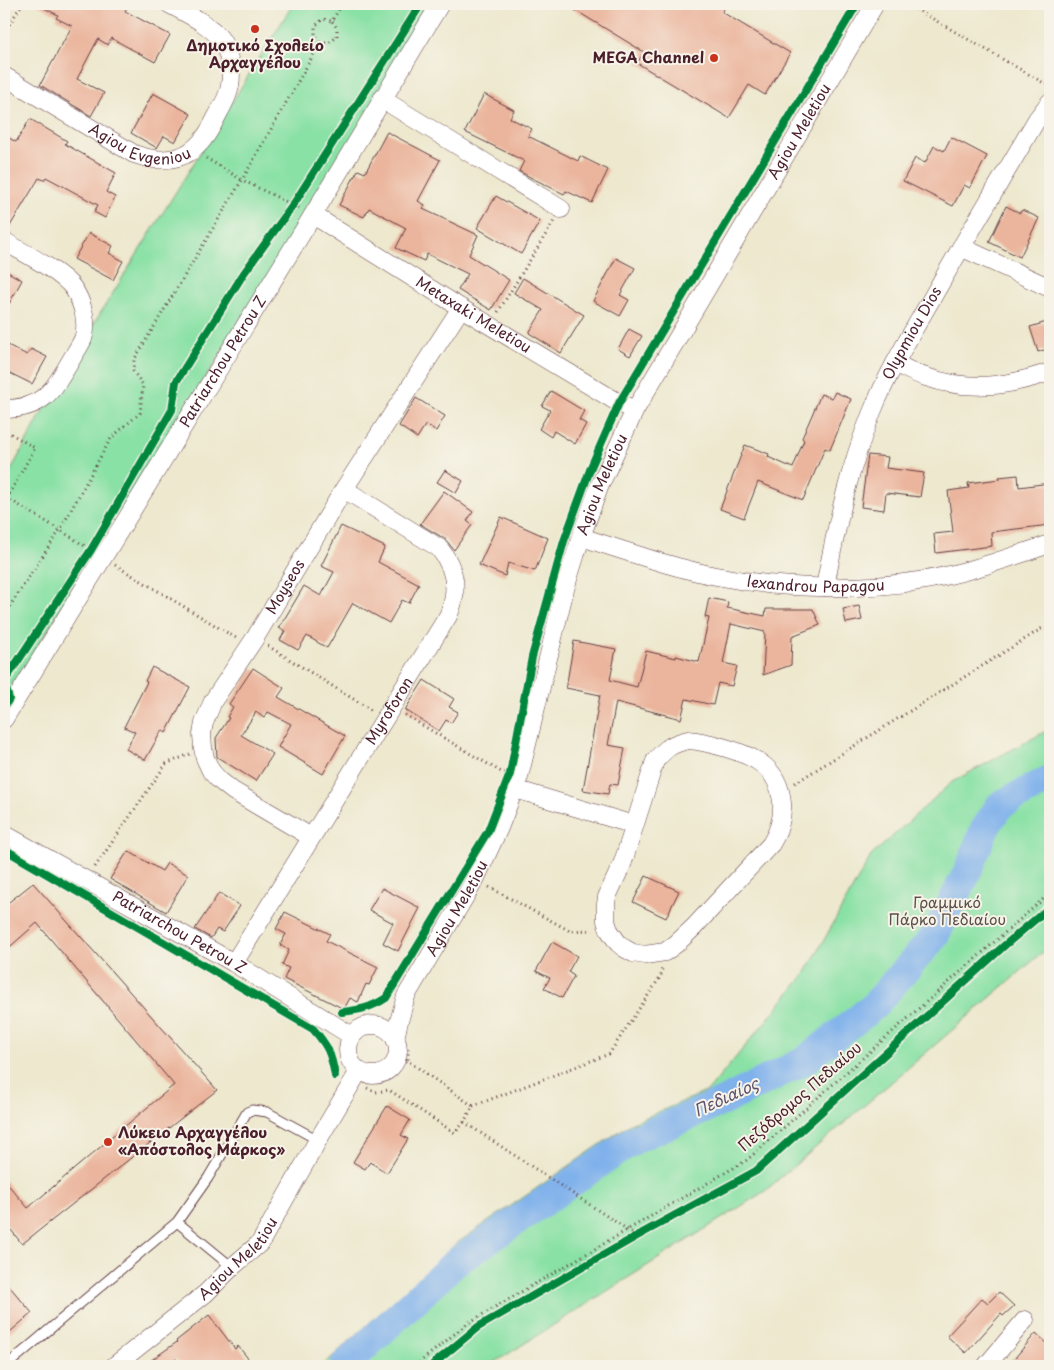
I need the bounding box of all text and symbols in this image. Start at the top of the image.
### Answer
marker: Δημοτικό Σχολείο Αρχαγγέλου [249,23,261,35]
place label: Δημοτικό Σχολείο Αρχαγγέλου [186,33,324,73]
place label: MEGA Channel [593,45,704,68]
marker: MEGA Channel [708,52,720,64]
street label: Agiou Meletiou [761,78,836,183]
street label: Agiou Evgeniou [85,117,195,170]
street label: Metaxaki Meletiou [412,269,536,358]
street label: Olypmiou Dios [875,282,946,383]
street label: Patriarchou Petrou Z [173,291,271,431]
street label: Agiou Meletiou [570,429,632,538]
street label: Moyseos [259,554,310,618]
street label: lexandrou Papagou [746,568,885,597]
street label: Myroforon [358,672,418,749]
street label: Agiou Meletiou [419,856,493,960]
street label: Patriarchou Petrou Z [109,884,252,978]
park label: Γραμμικό Πάρκο Πεδιαίου [888,890,1006,930]
street label: Πεζόδρομος Πεδιαίου [732,1035,866,1156]
water label: Πεδιαίος [689,1070,764,1122]
place label: Λύκειο Αρχαγγέλου «Απόστολος Μάρκος» [118,1120,285,1160]
marker: Λύκειο Αρχαγγέλου «Απόστολος Μάρκος» [102,1136,114,1148]
street label: Agiou Meletiou [193,1212,282,1305]

